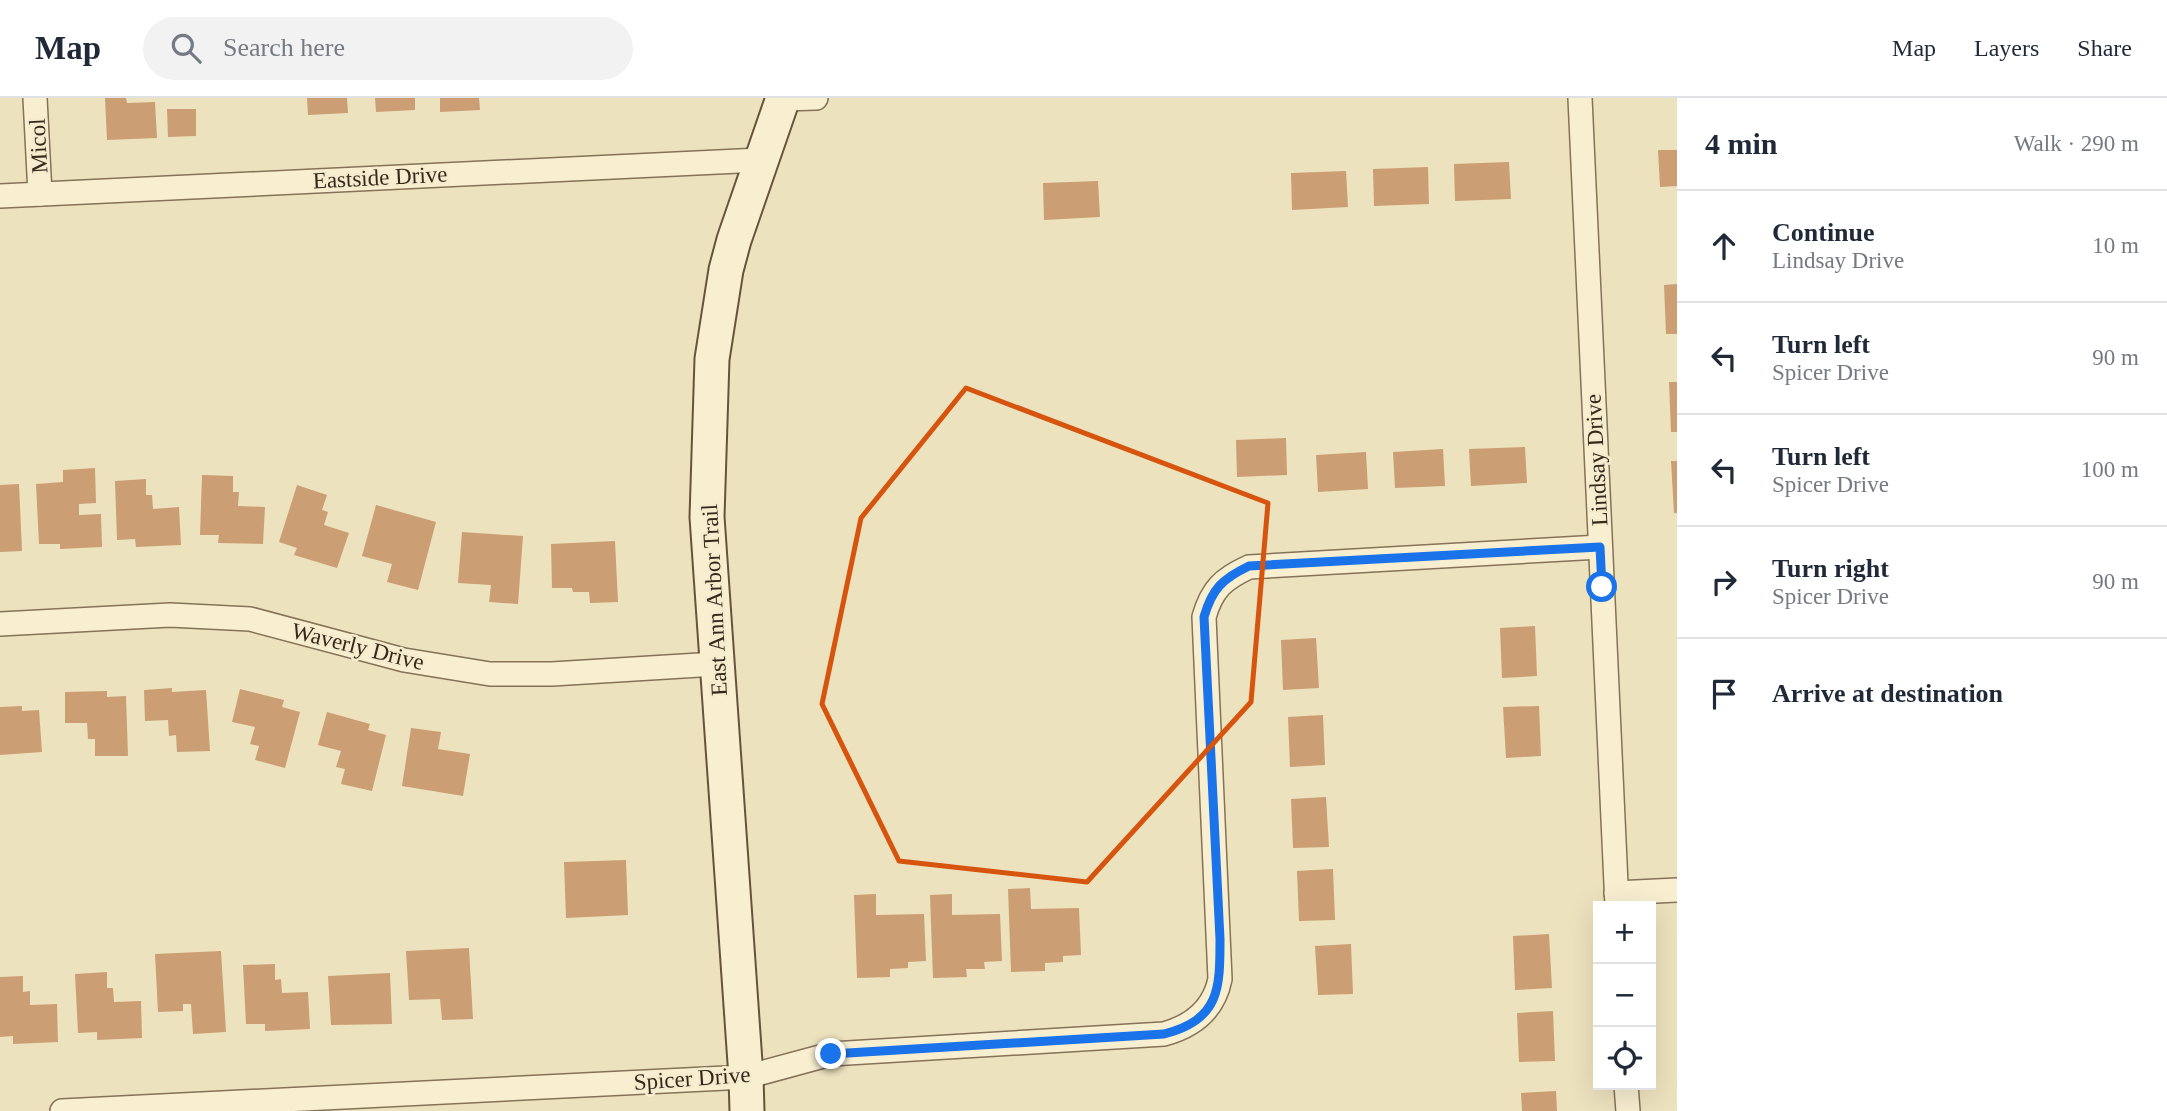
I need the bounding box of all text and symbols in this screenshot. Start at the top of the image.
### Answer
search box [143,17,633,80]
icon: search [167,29,205,67]
text: Map [35,30,101,66]
text: Search here [223,33,345,62]
text: Map [1892,35,1936,61]
text: Layers [1974,35,2039,61]
text: Share [2077,35,2132,61]
street label: Micol [25,118,52,174]
text: 4 min [1705,127,1778,160]
text: Walk · 290 m [2014,131,2139,156]
street label: Eastside Drive [312,161,448,194]
text: Continue [1772,218,1875,247]
icon: ahead [1705,227,1743,265]
text: 10 m [2092,233,2139,258]
text: Lindsay Drive [1772,248,1904,273]
text: Turn left [1772,330,1870,359]
icon: left [1705,339,1743,377]
text: 90 m [2092,345,2139,370]
text: Spicer Drive [1772,360,1889,385]
street label: Lindsay Drive [1581,393,1612,527]
text: Turn left [1772,442,1870,471]
icon: left [1705,451,1743,489]
text: 100 m [2081,457,2139,482]
text: Spicer Drive [1772,472,1889,497]
street label: East Ann Arbor Trail [697,503,732,697]
text: Turn right [1772,554,1889,583]
icon: right [1705,563,1743,601]
text: 90 m [2092,569,2139,594]
route start [1586,571,1617,602]
text: Spicer Drive [1772,584,1889,609]
street label: Waverly Drive [289,618,427,675]
icon: arrive [1705,675,1743,713]
text: Arrive at destination [1772,679,2003,708]
map controls [1593,901,1656,1090]
button: + [1593,901,1656,964]
button: − [1593,964,1656,1027]
button: locate [1593,1027,1656,1090]
route end [815,1038,846,1069]
street label: Spicer Drive [633,1062,751,1095]

